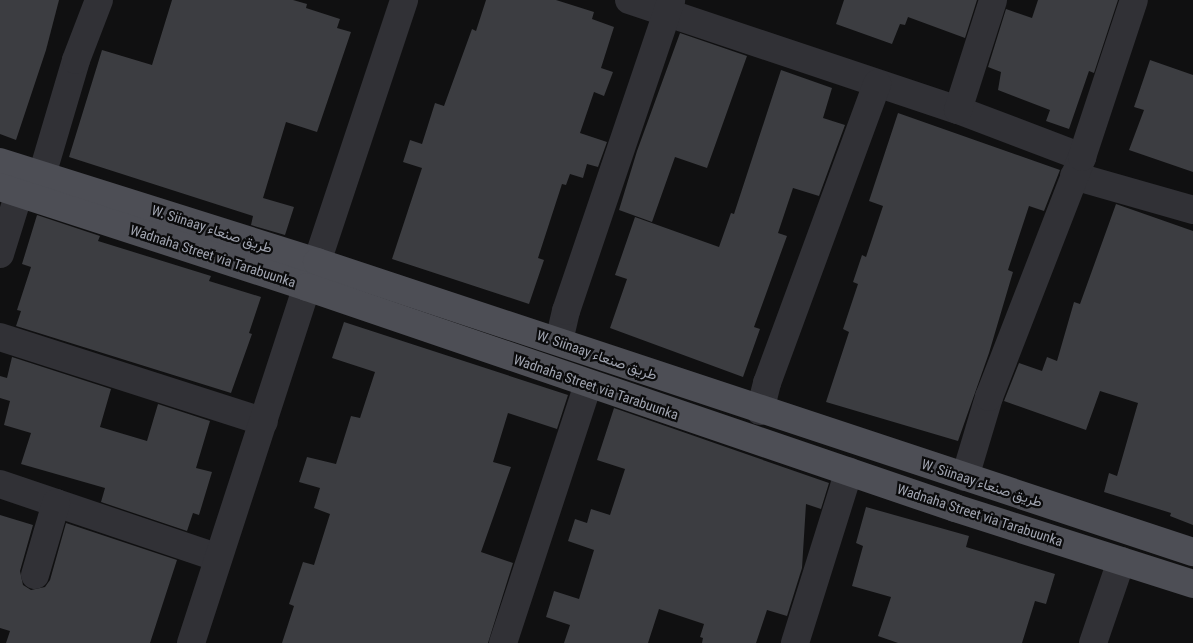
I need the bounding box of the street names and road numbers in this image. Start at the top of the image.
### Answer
street label: W. Siinaay طريق صنعاء [149,202,275,256]
street label: Wadnaha Street via Tarabuunka [128,221,298,291]
street label: W. Siinaay طريق صنعاء [535,327,659,383]
street label: Wadnaha Street via Tarabuunka [511,351,681,423]
street label: W. Siinaay طريق صنعاء [919,456,1045,510]
street label: Wadnaha Street via Tarabuunka [895,480,1065,550]

